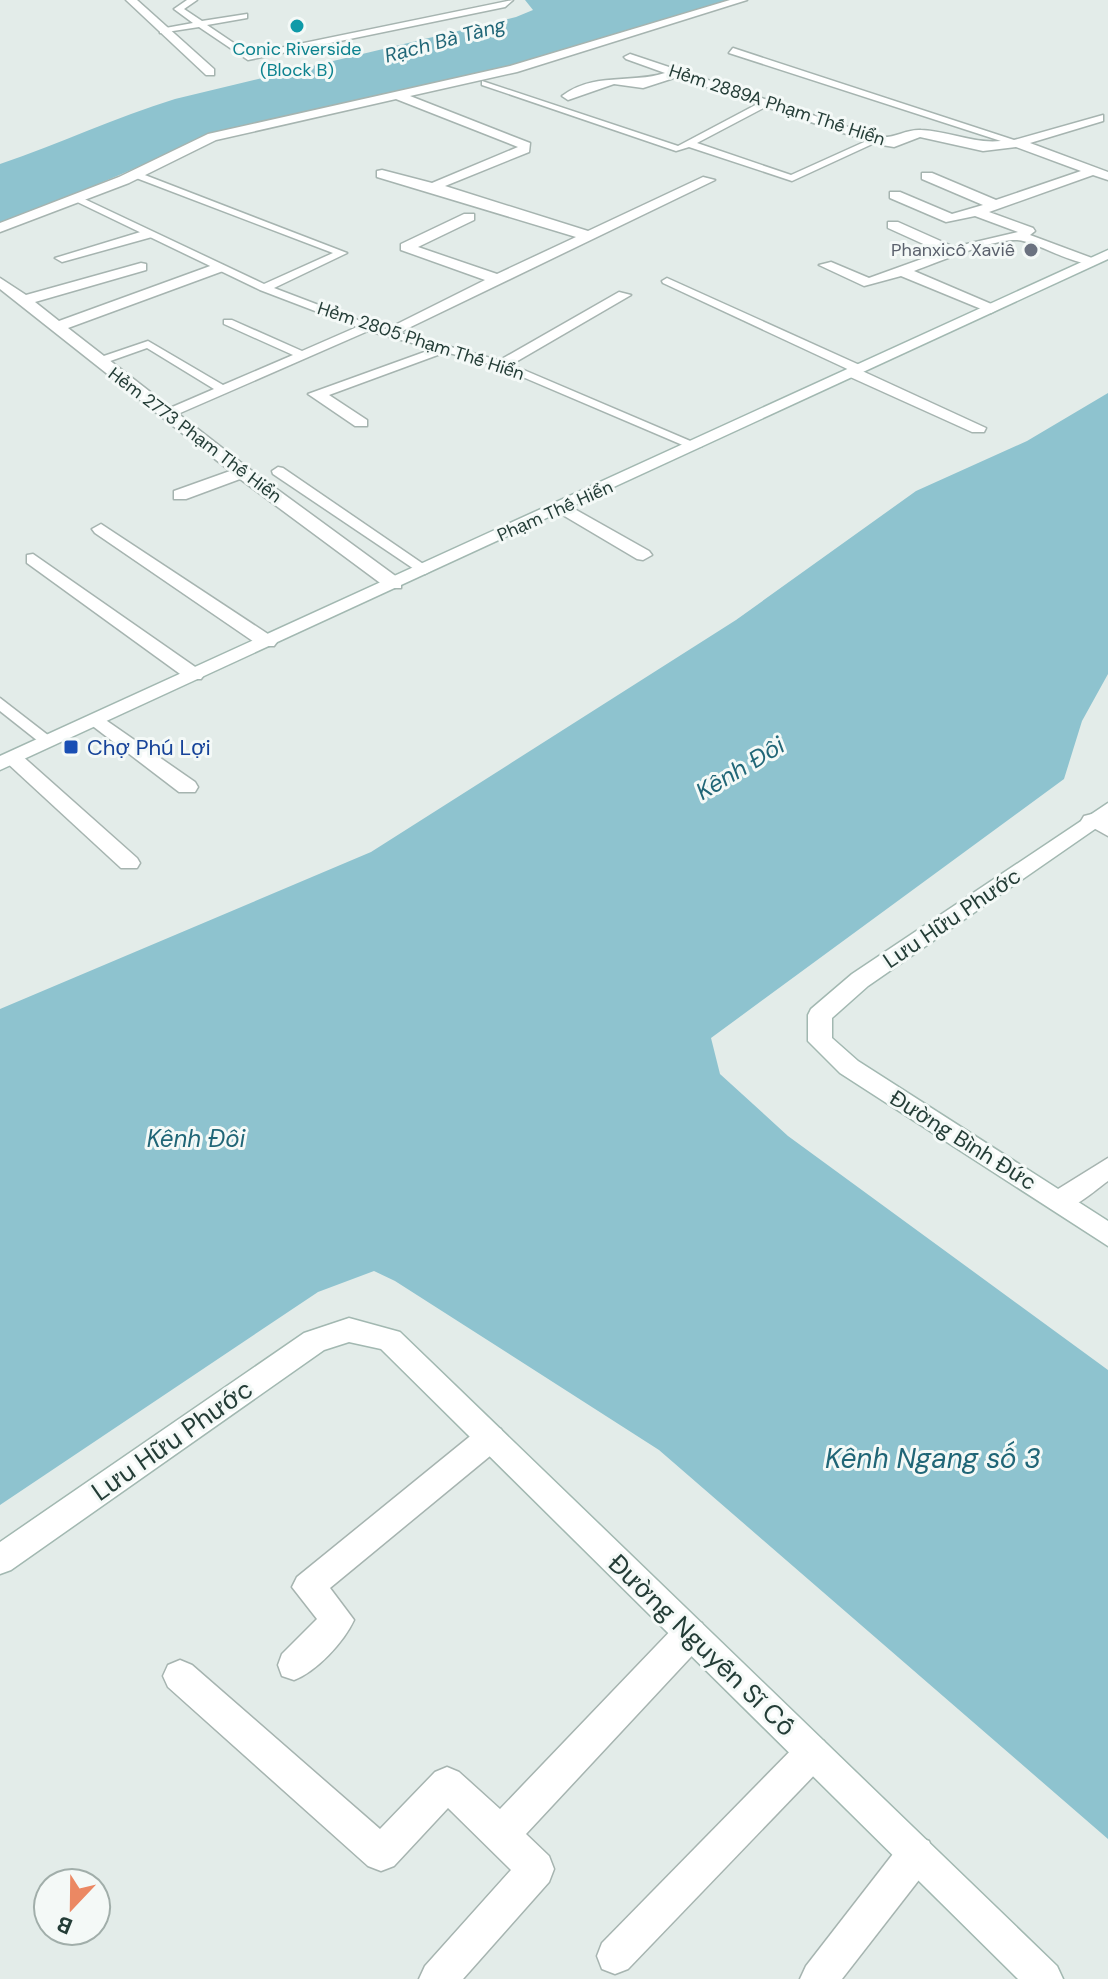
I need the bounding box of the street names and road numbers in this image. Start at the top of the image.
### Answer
street label: Hẻm 2889A Phạm Thế Hiển [666,59,888,151]
street label: Hẻm 2805 Phạm Thế Hiển [314,296,528,386]
street label: Hẻm 2773 Phạm Thế Hiển [103,362,287,508]
street label: Phạm Thế Hiển [493,475,617,547]
street label: Lưu Hữu Phước [878,861,1026,975]
street label: Đường Bình Đức [884,1083,1042,1197]
street label: Lưu Hữu Phước [85,1372,259,1508]
street label: Đường Nguyễn Sĩ Cố [601,1547,803,1743]

